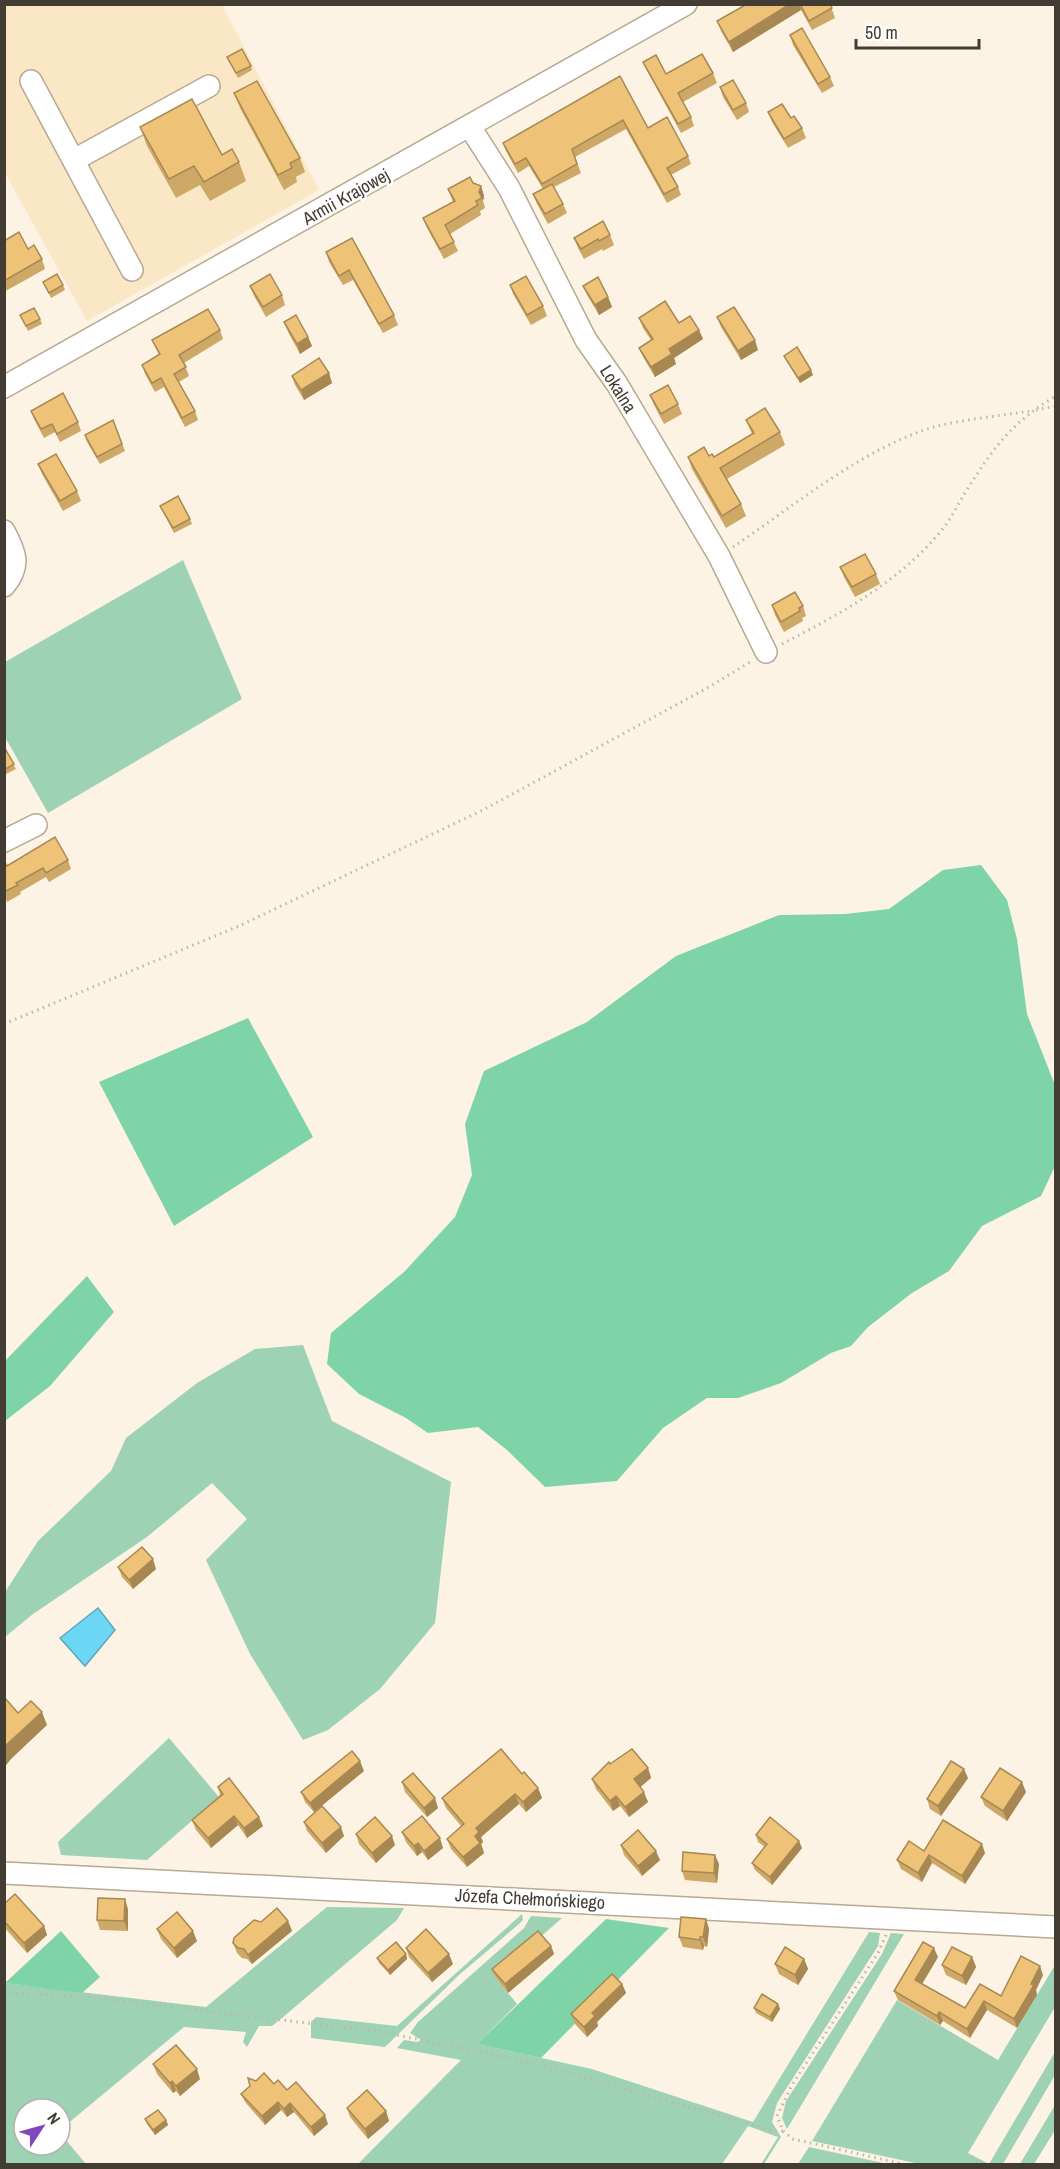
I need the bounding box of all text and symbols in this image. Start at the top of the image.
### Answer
scale bar [856,12,979,50]
text: 50 m [865,20,898,45]
street label: Armii Krajowej [297,162,394,231]
street label: Lokalna [594,360,643,417]
street label: Józefa Chełmońskiego [454,1882,606,1915]
north arrow [12,2097,72,2157]
text: N [42,2108,66,2128]

